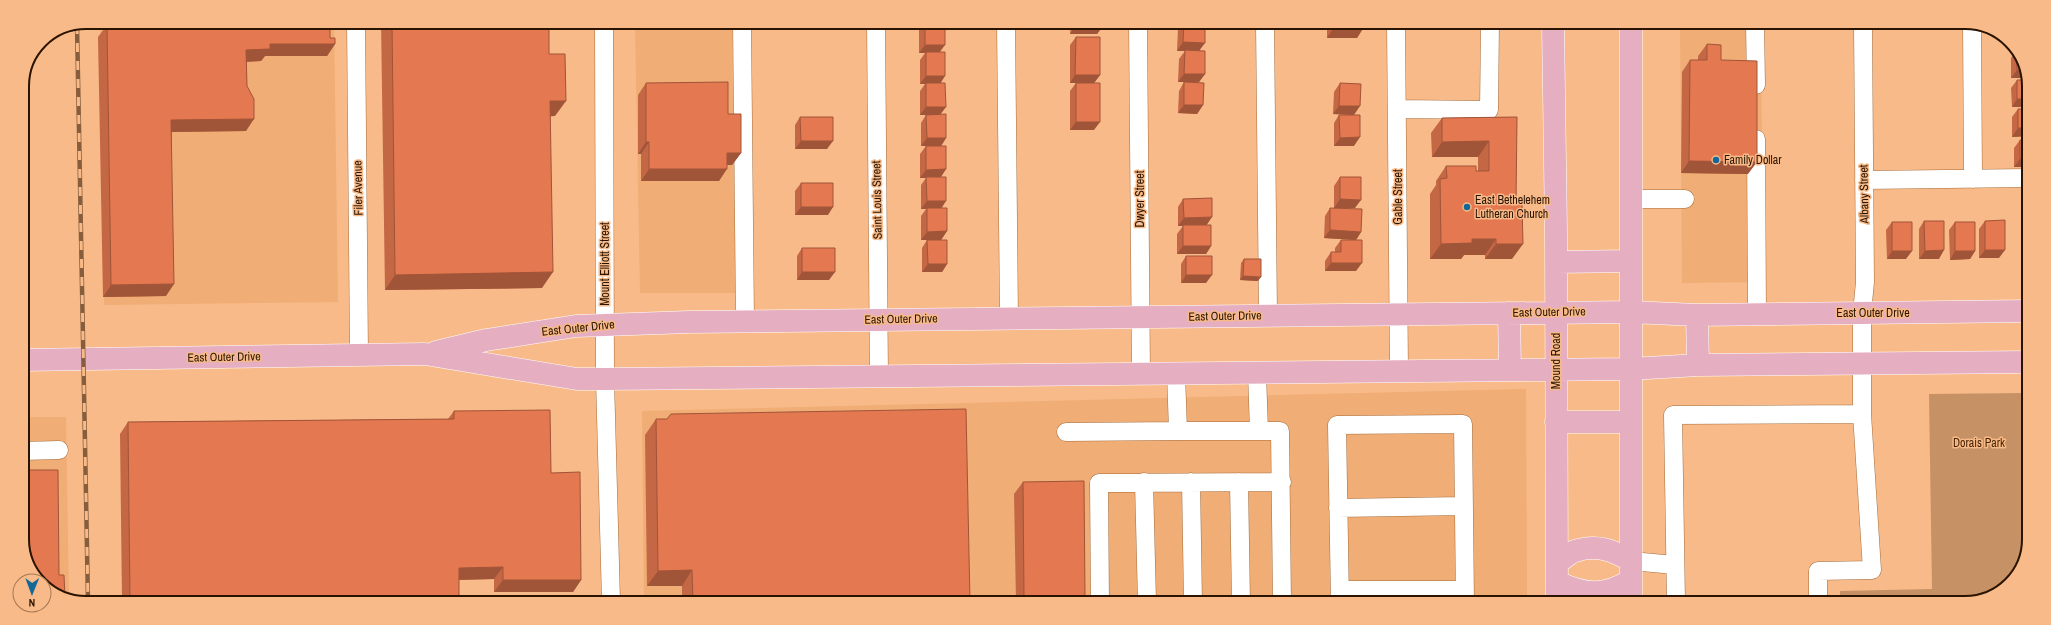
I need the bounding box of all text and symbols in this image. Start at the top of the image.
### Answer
place label: Family Dollar [1724,152,1782,168]
marker: Family Dollar [1711,155,1721,165]
street label: Filer Avenue [350,160,366,216]
street label: Saint Louis Street [868,160,886,240]
street label: Albany Street [1855,164,1873,225]
street label: Gable Street [1390,169,1406,225]
street label: Dwyer Street [1132,170,1148,227]
place label: East Bethelehem Lutheran Church [1475,192,1550,222]
marker: East Bethelehem Lutheran Church [1462,202,1472,212]
street label: Mount Elliott Street [597,222,613,306]
street label: East Outer Drive [1512,303,1586,321]
street label: East Outer Drive [1836,305,1910,321]
street label: East Outer Drive [1188,307,1262,325]
street label: East Outer Drive [864,310,938,328]
street label: East Outer Drive [541,316,615,340]
street label: Mound Road [1548,333,1564,389]
street label: East Outer Drive [187,348,261,366]
park label: Dorais Park [1953,435,2005,451]
north arrow [12,573,52,613]
text: N [28,596,35,610]

